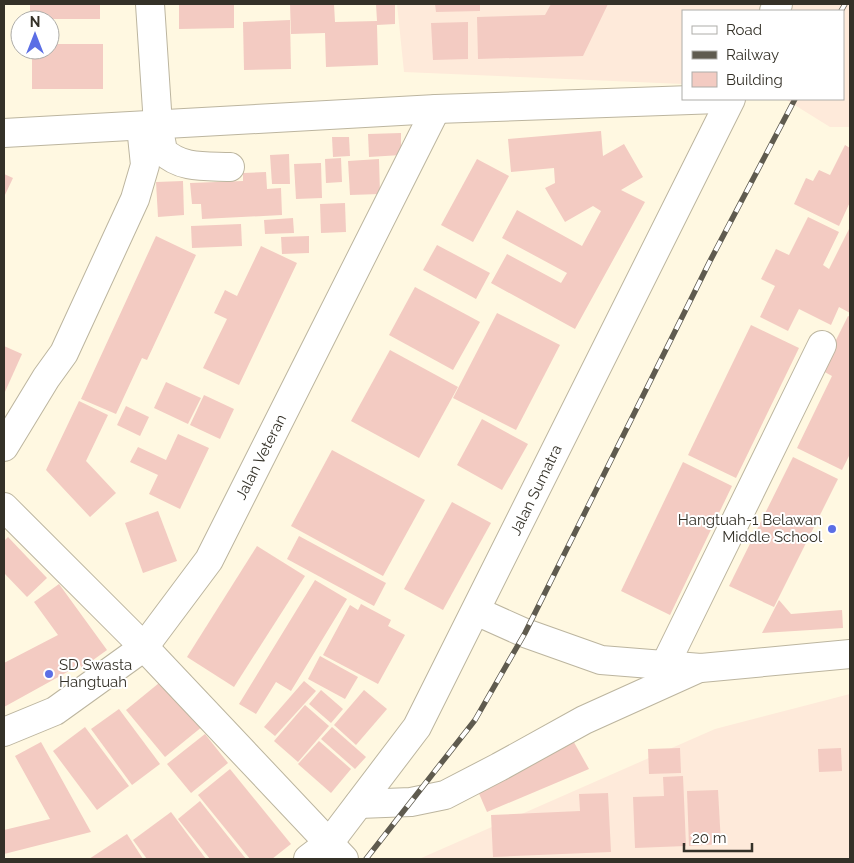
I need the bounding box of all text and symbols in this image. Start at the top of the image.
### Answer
north arrow [10,10,60,60]
legend [682,10,844,100]
text: N [30,14,40,30]
text: Road [726,21,762,39]
text: Railway [726,46,779,64]
text: Building [726,71,783,89]
street label: Jalan Veteran [232,411,290,503]
street label: Jalan Sumatra [506,442,566,538]
place label: Hangtuah-1 Belawan Middle School [678,511,823,546]
marker: Hangtuah-1 Belawan Middle School [826,523,838,535]
place label: SD Swasta Hangtuah [59,656,132,691]
marker: SD Swasta Hangtuah [43,668,55,680]
scale bar [684,820,752,852]
text: 20 m [692,829,727,847]

